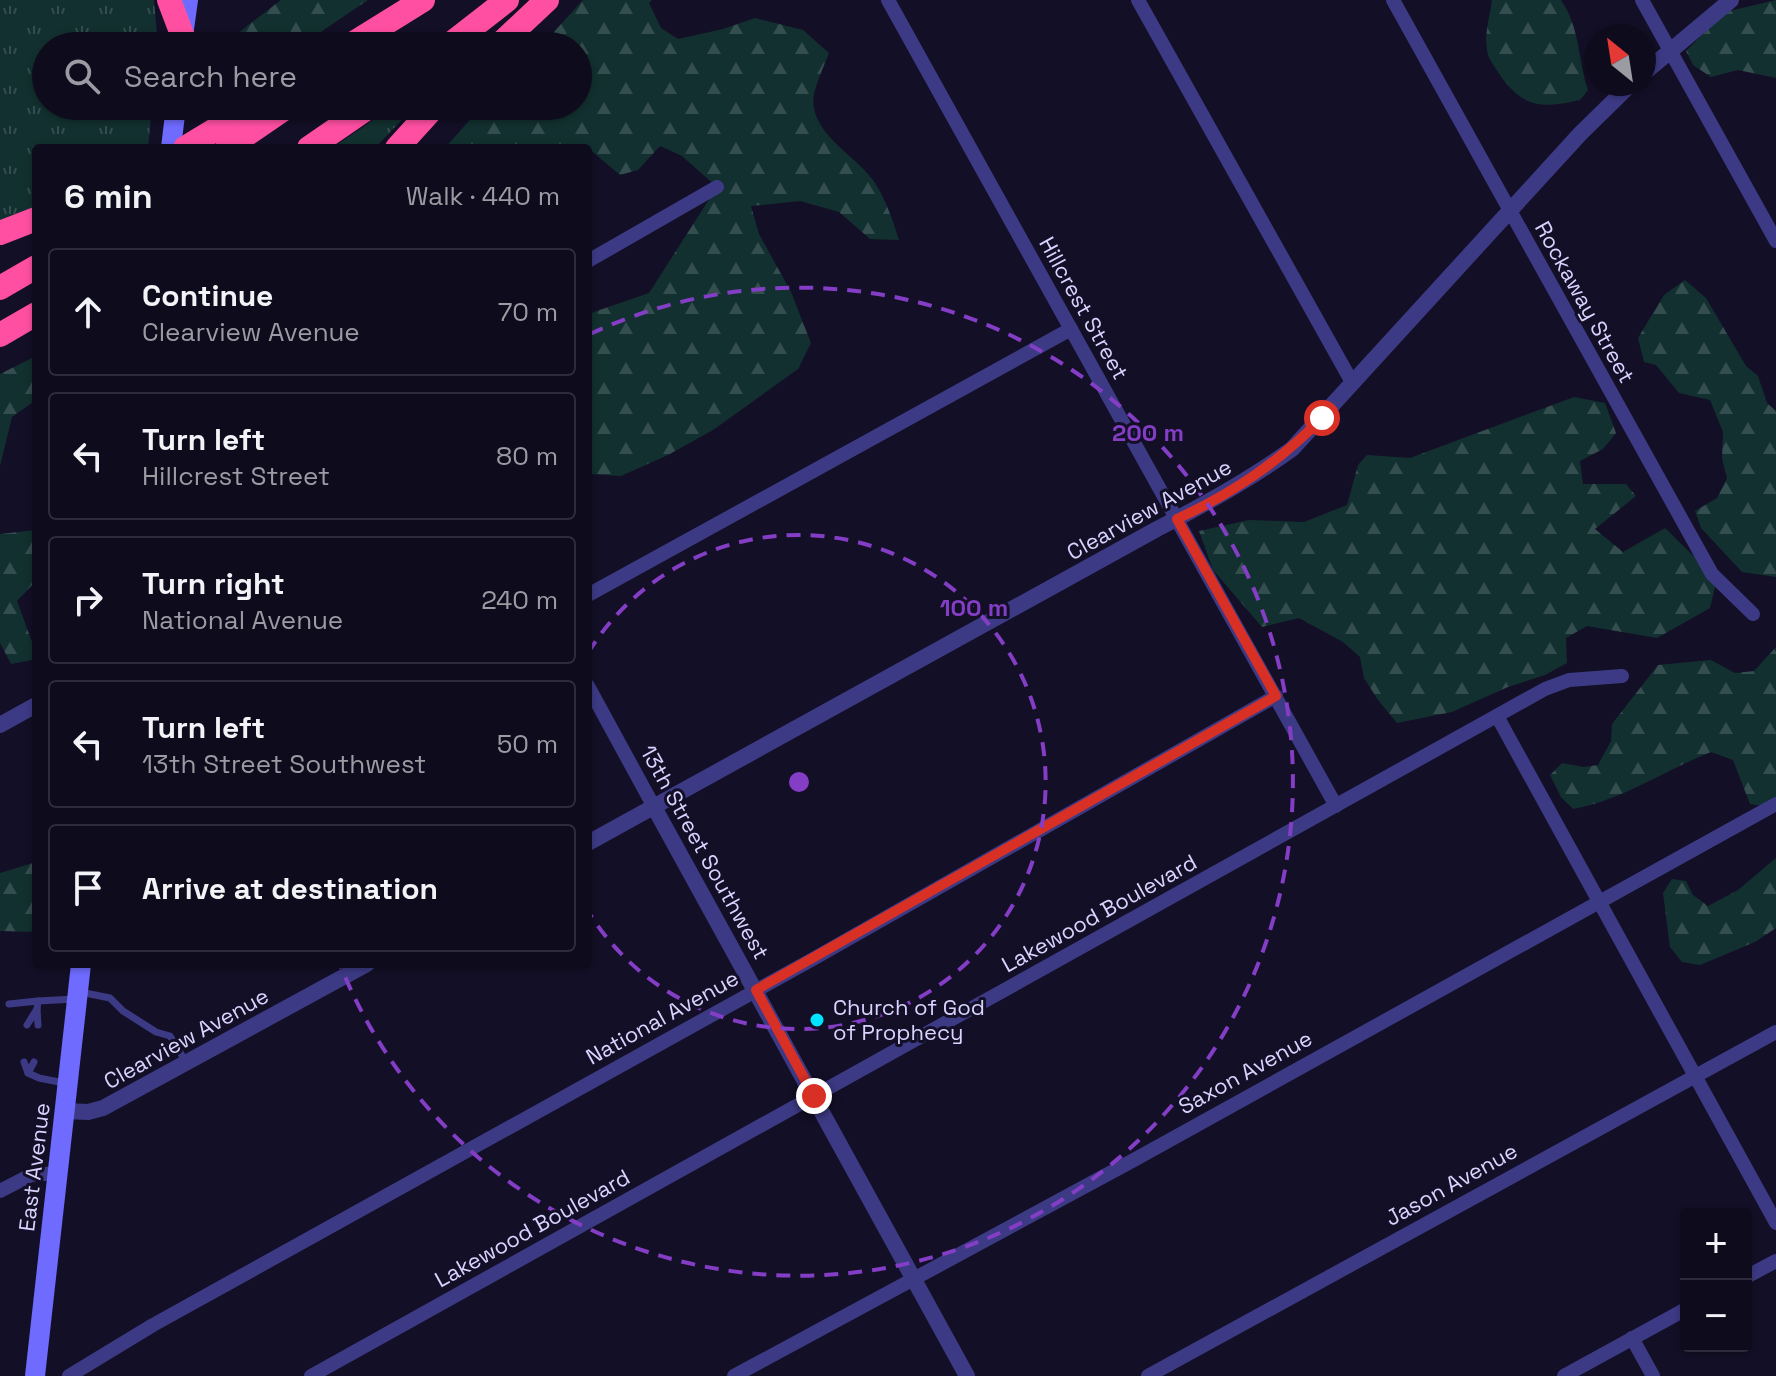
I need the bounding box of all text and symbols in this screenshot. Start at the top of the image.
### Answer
north arrow [1584,24,1656,96]
search box [32,32,592,120]
icon: search [60,54,104,98]
text: Search here [124,57,297,96]
text: 6 min [64,175,153,218]
text: Walk · 440 m [406,179,560,213]
street label: Rockaway Street [1529,216,1641,388]
street label: Hillcrest Street [1033,232,1135,384]
text: Continue [142,276,273,315]
icon: ahead [66,290,110,334]
text: 70 m [498,295,558,329]
text: Clearview Avenue [142,315,360,349]
route start [1304,400,1340,436]
text: 200 m [1112,417,1184,448]
text: Turn left [142,420,265,459]
icon: left [66,434,110,478]
text: 80 m [496,439,558,473]
street label: Clearview Avenue [1062,452,1236,566]
text: Hillcrest Street [142,459,330,493]
text: Turn right [142,564,285,603]
icon: right [66,578,110,622]
text: 240 m [481,583,558,617]
text: 100 m [940,592,1008,623]
text: National Avenue [142,603,343,637]
text: Turn left [142,708,265,747]
icon: left [66,722,110,766]
text: 50 m [497,727,558,761]
street label: 13th Street Southwest [634,740,776,964]
text: 13th Street Southwest [142,747,426,781]
centre of rings [785,768,813,796]
street label: Lakewood Boulevard [996,848,1202,978]
icon: arrive [66,866,110,910]
text: Arrive at destination [142,869,438,908]
street label: National Avenue [581,963,743,1071]
street label: Clearview Avenue [99,981,273,1095]
place label: Church of God of Prophecy [833,993,985,1046]
marker: Church of God of Prophecy [808,1011,826,1029]
street label: Saxon Avenue [1173,1024,1317,1120]
route end [796,1078,832,1114]
street label: East Avenue [12,1101,56,1233]
street label: Jason Avenue [1380,1136,1522,1232]
street label: Lakewood Boulevard [429,1163,635,1293]
map controls [1680,1208,1752,1352]
button: + [1680,1208,1752,1280]
button: − [1680,1280,1752,1352]

